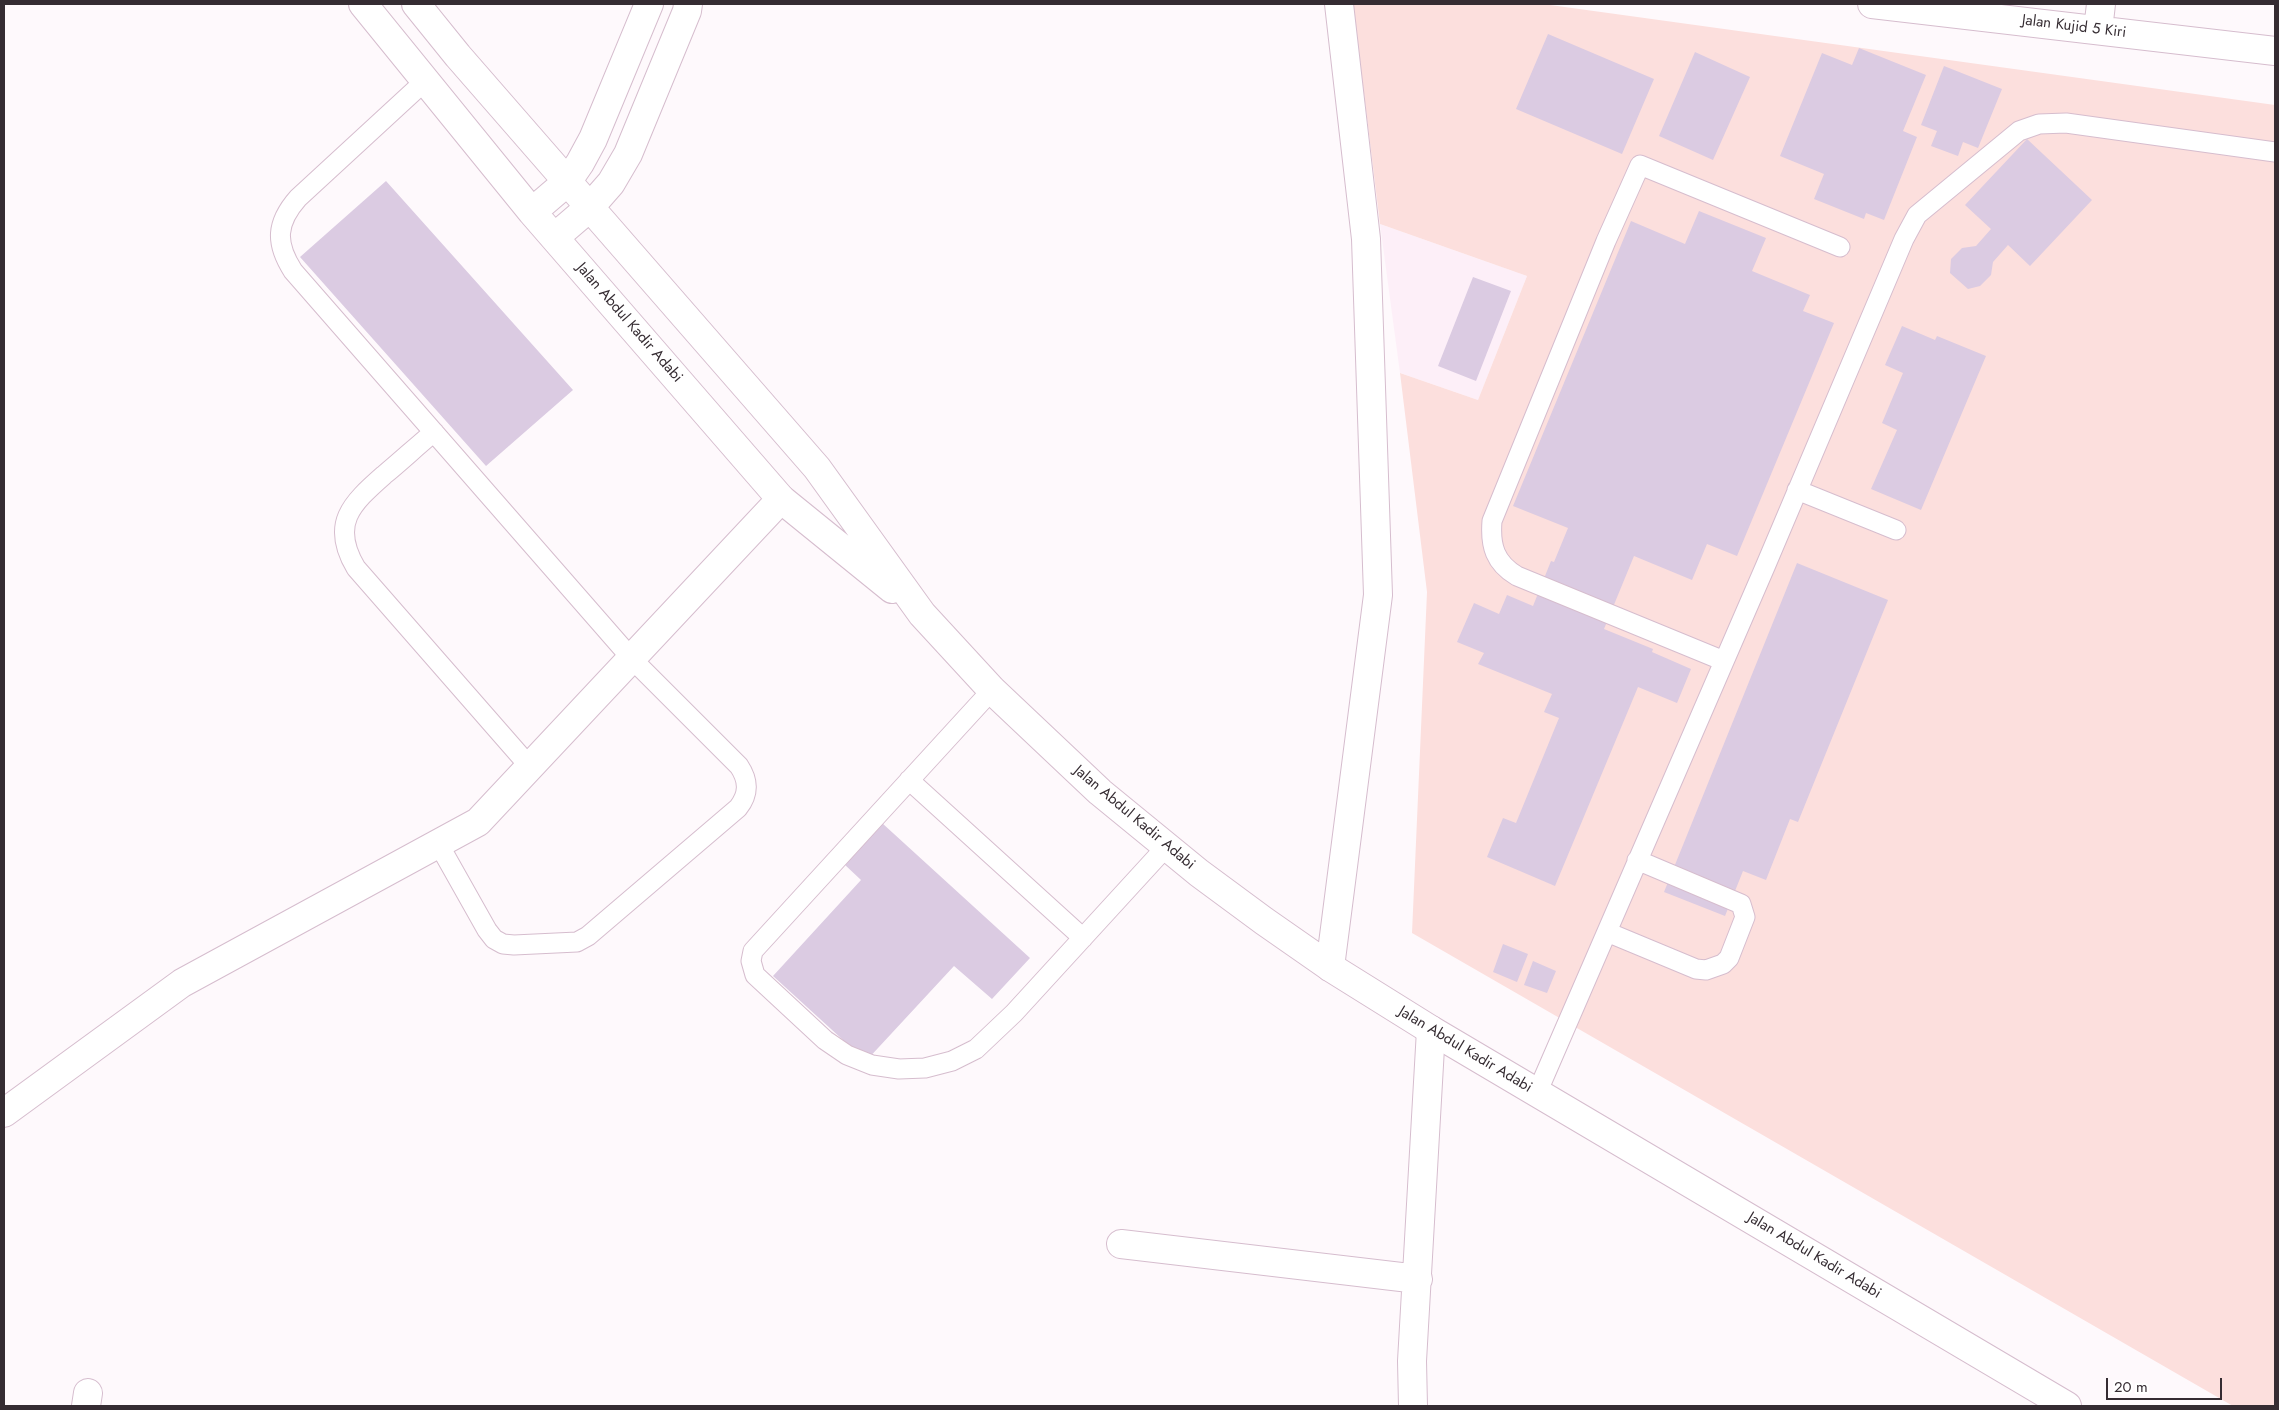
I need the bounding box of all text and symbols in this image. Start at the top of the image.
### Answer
street label: Jalan Kujid 5 Kiri [2021,12,2127,42]
street label: Jalan Abdul Kadir Adabi [572,260,686,386]
street label: Jalan Abdul Kadir Adabi [1070,762,1198,874]
street label: Jalan Abdul Kadir Adabi [1395,1003,1535,1097]
street label: Jalan Abdul Kadir Adabi [1744,1209,1884,1303]
scale bar [2109,1368,2225,1400]
text: 20 m [2114,1376,2148,1398]

